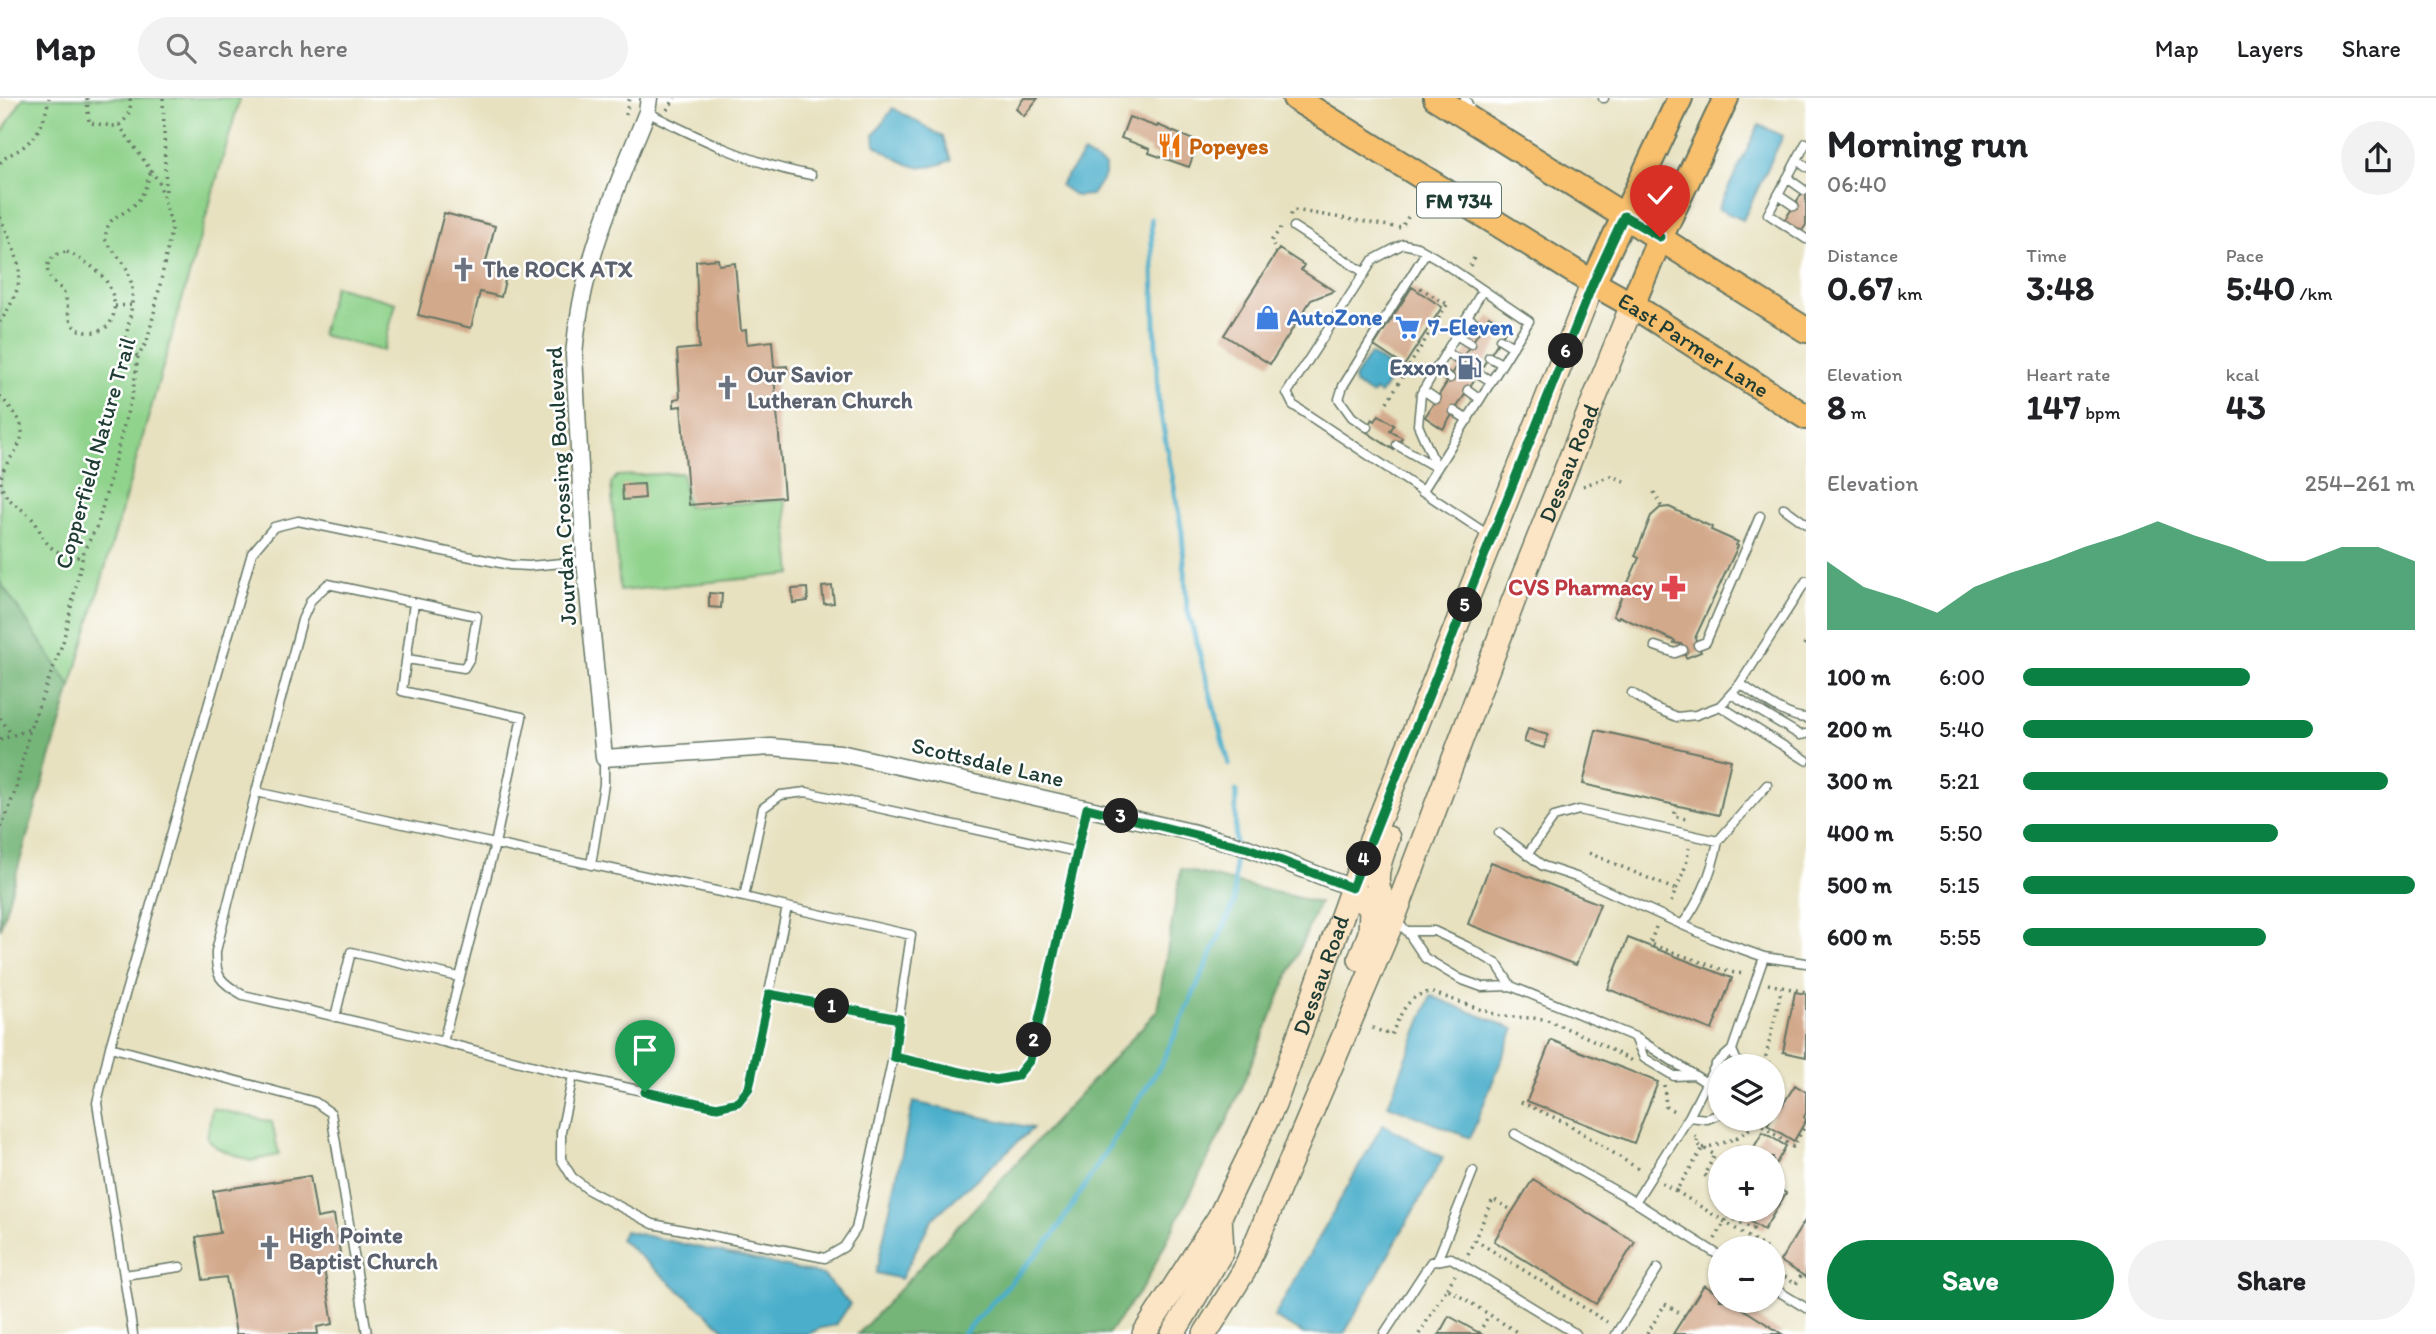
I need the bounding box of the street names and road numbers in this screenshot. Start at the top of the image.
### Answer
road number: FM 734 [1417,182,1501,217]
street label: East Parmer Lane [1613,286,1775,404]
street label: Copperfield Nature Trail [48,333,142,572]
street label: Jourdan Crossing Boulevard [540,345,582,626]
street label: Dessau Road [1532,399,1605,527]
street label: Scottsdale Lane [909,731,1067,793]
street label: Dessau Road [1286,911,1355,1039]

